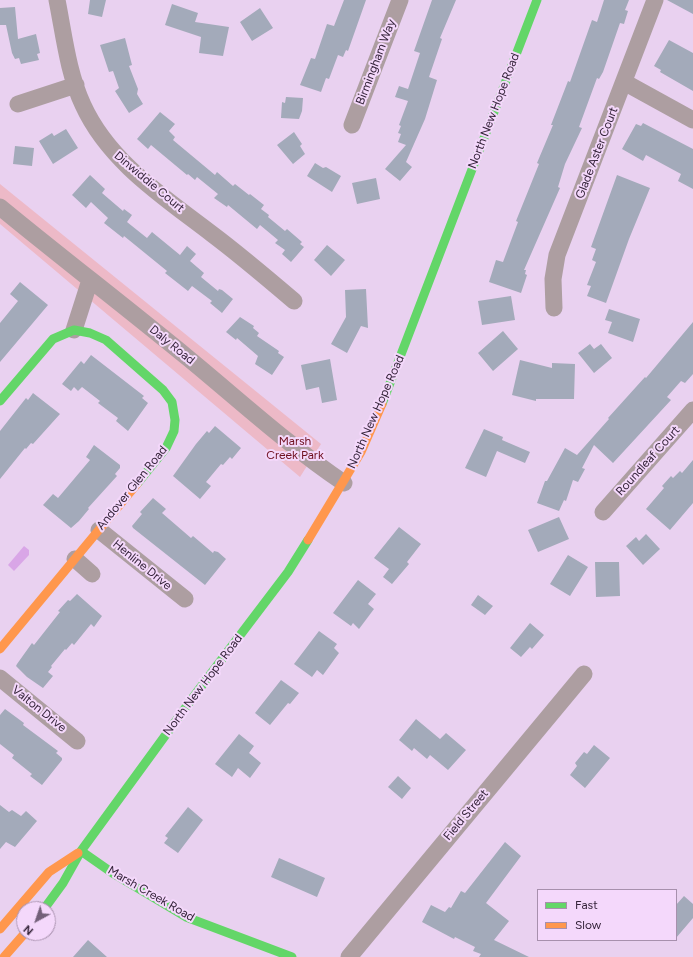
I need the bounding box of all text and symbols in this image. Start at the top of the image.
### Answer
street label: Birmingham Way [353,17,399,107]
street label: North New Hope Road [465,51,523,171]
street label: Glade Aster Court [573,105,621,201]
street label: Dinwiddie Court [111,148,187,216]
street label: Daly Road [147,322,197,368]
street label: North New Hope Road [344,353,408,471]
street label: Roundleaf Court [613,423,683,499]
park label: Marsh Creek Park [266,434,324,462]
street label: Andover Glen Road [94,443,170,533]
street label: Henline Drive [110,537,174,593]
street label: North New Hope Road [160,632,246,738]
street label: Valton Drive [9,683,69,735]
street label: Field Street [441,787,491,843]
street label: Marsh Creek Road [105,863,197,925]
legend [537,889,677,941]
text: Fast [575,898,598,912]
north arrow [16,901,56,941]
text: Slow [575,918,601,932]
text: N [21,922,36,938]

